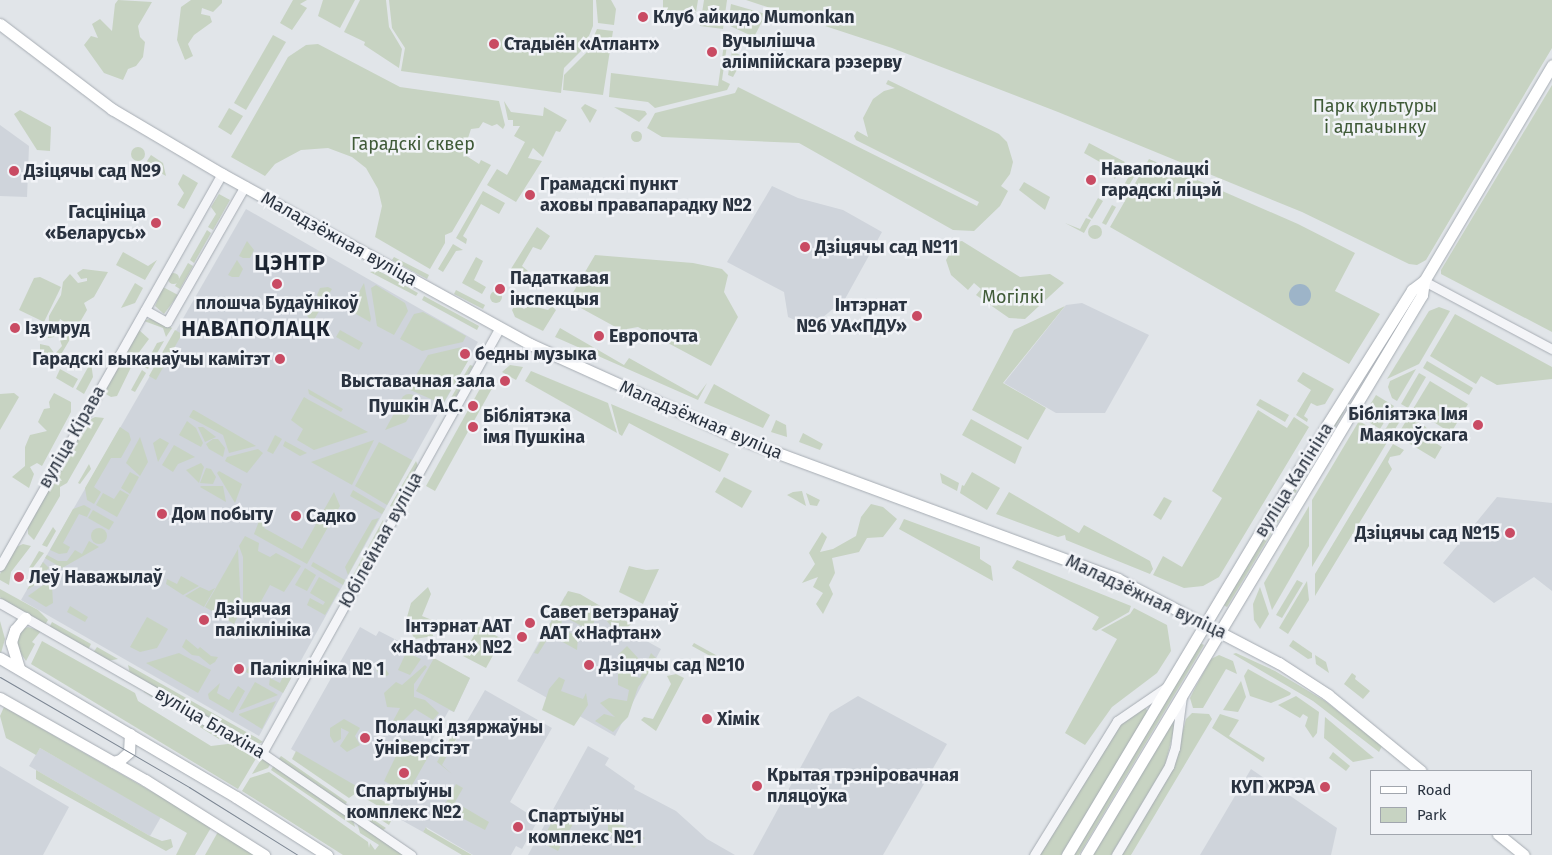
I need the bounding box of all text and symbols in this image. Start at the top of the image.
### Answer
place label: Клуб айкидо Mumonkan [653,6,855,28]
marker: Клуб айкидо Mumonkan [637,11,649,23]
place label: Вучылішча алімпійскага рэзерву [722,31,902,74]
place label: Стадыён «Атлант» [504,33,659,55]
marker: Стадыён «Атлант» [488,38,500,50]
marker: Вучылішча алімпійскага рэзерву [706,46,718,58]
park label: Парк культуры і адпачынку [1313,96,1437,138]
park label: Гарадскі сквер [351,133,475,155]
place label: Наваполацкі гарадскі ліцэй [1101,159,1222,202]
place label: Дзіцячы сад №9 [24,160,161,182]
marker: Дзіцячы сад №9 [8,165,20,177]
place label: Грамадскі пункт аховы правапарадку №2 [540,174,752,216]
marker: Наваполацкі гарадскі ліцэй [1085,174,1097,186]
street label: Маладзёжная вуліца [257,187,421,291]
marker: Грамадскі пункт аховы правапарадку №2 [524,189,536,201]
place label: Гасцініца «Беларусь» [45,202,146,244]
marker: Гасцініца «Беларусь» [150,217,162,229]
place label: Дзіцячы сад №11 [815,236,958,258]
marker: Дзіцячы сад №11 [799,241,811,253]
district label: ЦЭНТР [254,250,326,276]
place label: Падаткавая інспекцыя [510,268,609,310]
marker: плошча Будаўнікоў [271,278,283,290]
marker: Падаткавая інспекцыя [494,283,506,295]
park label: Могілкі [982,286,1044,308]
place label: плошча Будаўнікоў [196,292,358,314]
place label: Інтэрнат №6 УА«ПДУ» [796,295,907,338]
marker: Інтэрнат №6 УА«ПДУ» [911,310,923,322]
district label: НАВАПОЛАЦК [180,316,332,342]
place label: Ізумруд [25,317,90,339]
marker: Ізумруд [9,322,21,334]
place label: Европочта [609,325,698,347]
marker: Европочта [593,330,605,342]
place label: бедны музыка [475,343,597,365]
place label: Гарадскі выканаўчы камітэт [32,348,270,370]
marker: бедны музыка [459,348,471,360]
marker: Гарадскі выканаўчы камітэт [274,353,286,365]
place label: Выставачная зала [341,370,495,392]
marker: Выставачная зала [499,375,511,387]
street label: Маладзёжная вуліца [616,376,786,464]
street label: вуліца Кірава [34,382,110,492]
place label: Пушкін А.С. [369,395,463,417]
marker: Пушкін А.С. [467,400,479,412]
place label: Бібліятэка Імя Маякоўскага [1348,404,1468,446]
place label: Бібліятэка імя Пушкіна [483,406,585,448]
street label: вуліца Калініна [1250,419,1338,541]
marker: Бібліятэка Імя Маякоўскага [1472,419,1484,431]
marker: Бібліятэка імя Пушкіна [467,421,479,433]
street label: Юбілейная вуліца [335,468,427,612]
place label: Дом побыту [172,503,273,525]
place label: Садко [306,505,356,527]
marker: Дом побыту [156,508,168,520]
marker: Садко [290,510,302,522]
place label: Дзіцячы сад №15 [1355,522,1500,544]
marker: Дзіцячы сад №15 [1504,527,1516,539]
street label: Маладзёжная вуліца [1062,550,1230,644]
place label: Леў Наважылаў [29,566,162,588]
marker: Леў Наважылаў [13,571,25,583]
place label: Дзіцячая паліклініка [215,599,311,642]
place label: Савет ветэранаў ААТ «Нафтан» [540,602,679,644]
marker: Дзіцячая паліклініка [197,613,211,627]
place label: Інтэрнат ААТ «Нафтан» №2 [391,616,512,659]
marker: Савет ветэранаў ААТ «Нафтан» [524,617,536,629]
marker: Інтэрнат ААТ «Нафтан» №2 [516,631,528,643]
place label: Дзіцячы сад №10 [599,654,745,676]
place label: Паліклініка № 1 [250,658,385,680]
marker: Дзіцячы сад №10 [583,659,595,671]
marker: Паліклініка № 1 [232,662,246,676]
street label: вуліца Блахіна [151,683,269,763]
place label: Хімік [717,708,760,730]
marker: Хімік [701,713,713,725]
place label: Полацкі дзяржаўны ўніверсітэт [375,717,543,760]
marker: Полацкі дзяржаўны ўніверсітэт [359,732,371,744]
place label: Крытая трэніровачная пляцоўка [767,765,959,808]
marker: Спартыўны комплекс №2 [398,767,410,779]
legend [1370,770,1532,835]
place label: КУП ЖРЭА [1231,776,1315,798]
marker: Крытая трэніровачная пляцоўка [751,780,763,792]
place label: Спартыўны комплекс №2 [346,781,462,824]
marker: КУП ЖРЭА [1319,781,1331,793]
text: Road [1417,781,1452,799]
place label: Спартыўны комплекс №1 [528,806,642,849]
text: Park [1417,806,1447,824]
marker: Спартыўны комплекс №1 [512,821,524,833]

